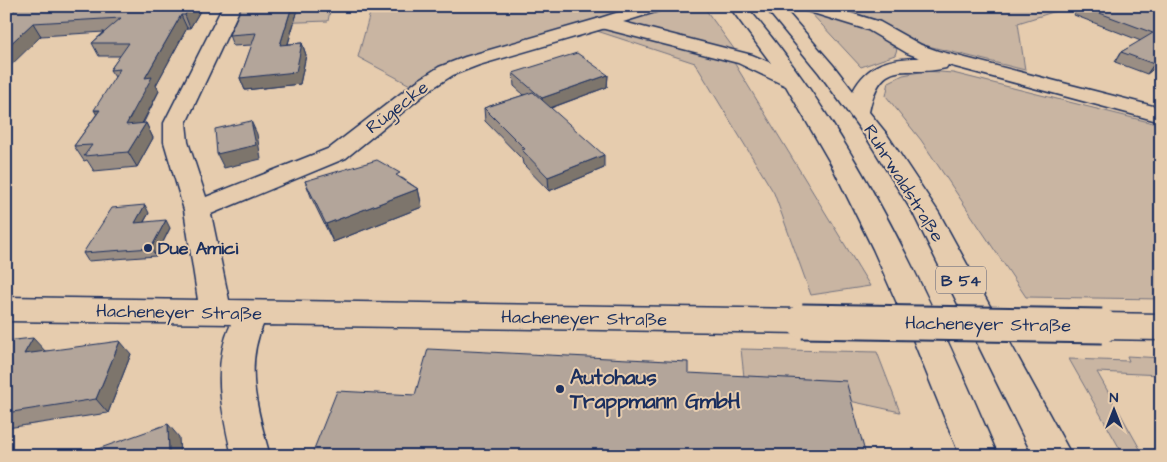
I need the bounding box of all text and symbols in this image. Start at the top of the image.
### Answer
street label: Rügecke [361,75,435,141]
street label: Ruhrwaldstraße [857,120,950,247]
place label: Due Amici [158,236,238,261]
marker: Due Amici [142,242,154,254]
road number: B 54 [936,266,986,294]
street label: Hacheneyer Straße [96,299,262,327]
street label: Hacheneyer Straße [501,305,667,333]
street label: Hacheneyer Straße [905,311,1071,339]
place label: Autohaus Trappmann GmbH [569,363,741,417]
marker: Autohaus Trappmann GmbH [554,383,566,395]
north arrow [1090,384,1140,434]
text: N [1110,388,1119,408]

